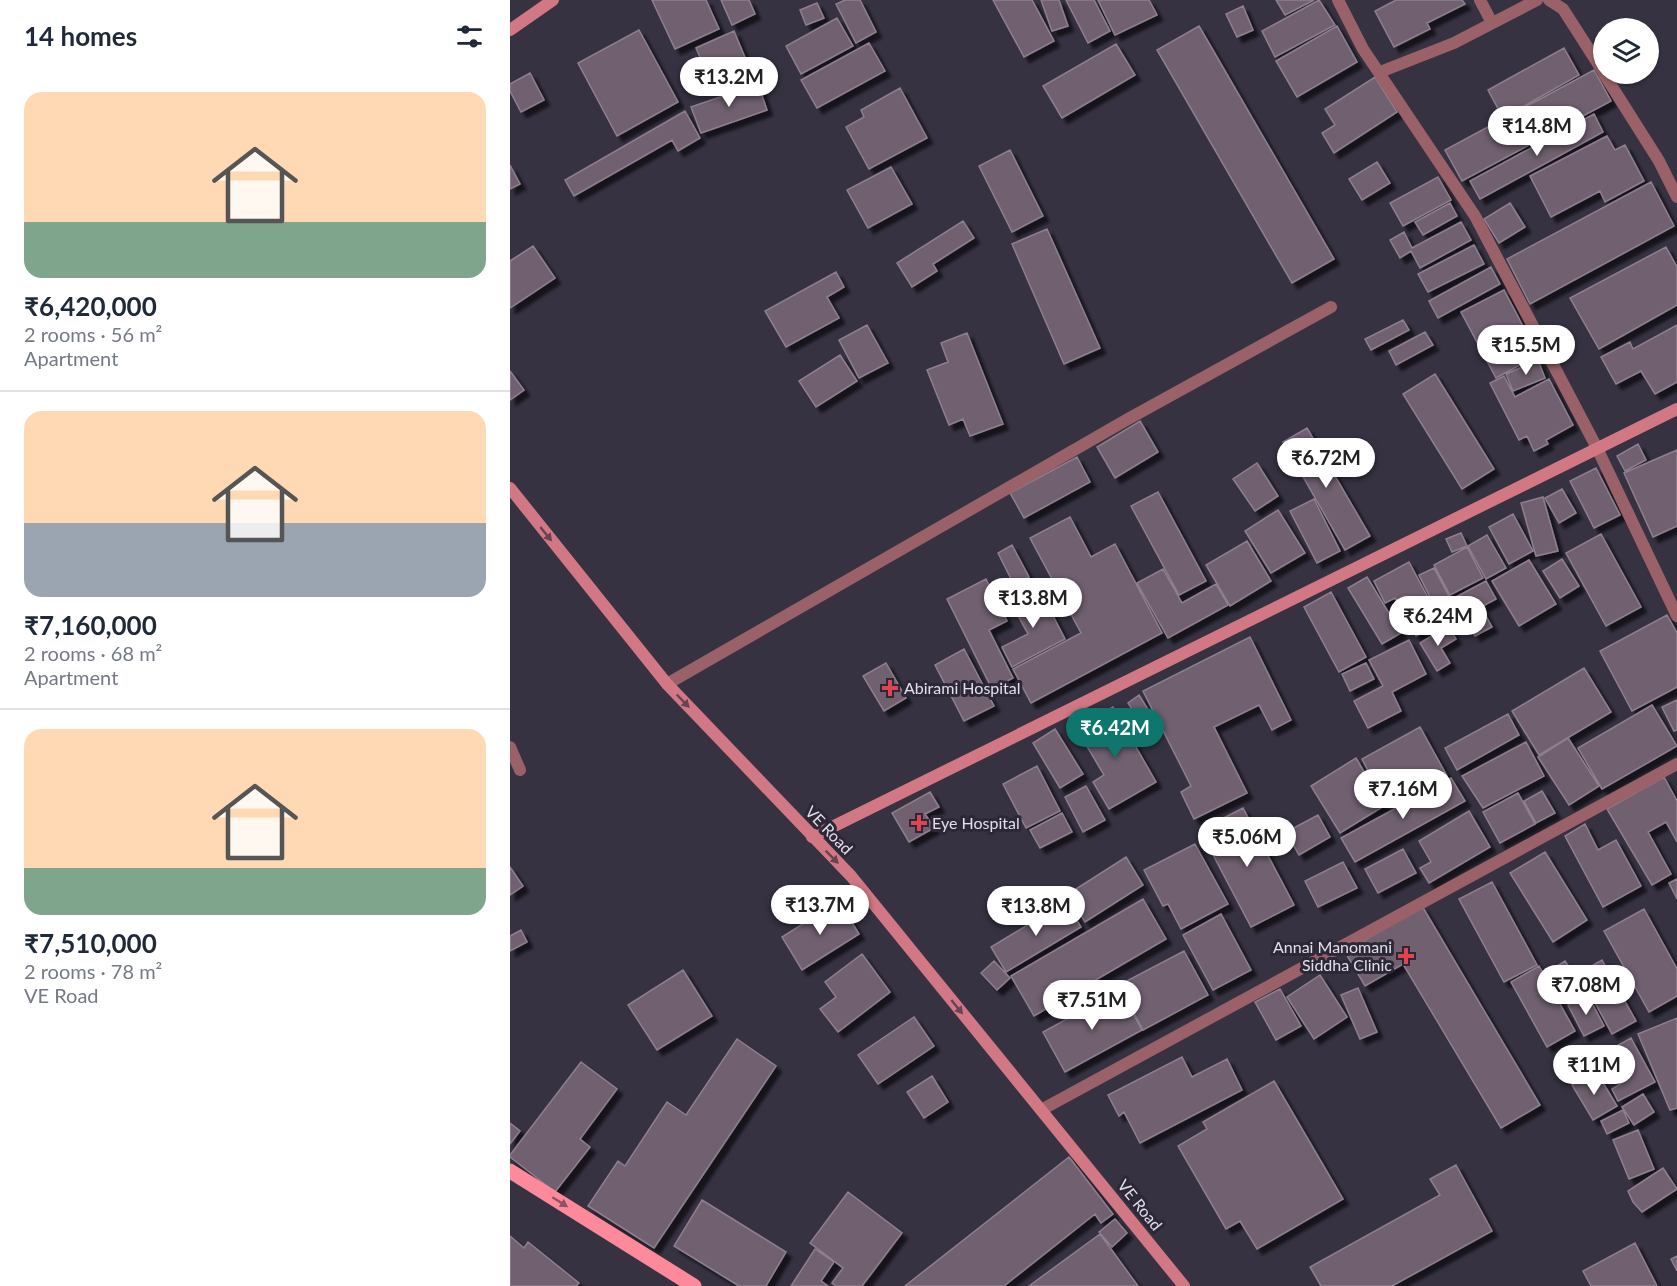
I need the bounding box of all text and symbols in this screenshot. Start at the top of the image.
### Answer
map controls [1593,18,1659,84]
button: layers [1593,18,1659,84]
text: 14 homes [24,20,137,52]
icon: filters [453,20,486,53]
pin: ₹13.2M [680,57,778,108]
text: ₹13.2M [694,64,764,88]
pin: ₹14.8M [1488,106,1586,157]
text: ₹14.8M [1502,113,1572,137]
icon: home [201,131,309,239]
text: ₹6,420,000 [24,290,157,322]
text: 2 rooms · 56 m² [24,322,162,346]
pin: ₹15.5M [1477,325,1575,376]
text: ₹15.5M [1491,332,1561,356]
text: Apartment [24,346,118,370]
pin: ₹6.72M [1277,438,1375,489]
text: ₹6.72M [1291,445,1361,469]
icon: home [201,450,309,558]
one-way arrow [540,526,553,542]
pin: ₹13.8M [984,578,1082,629]
text: ₹13.8M [998,585,1068,609]
pin: ₹6.24M [1389,596,1487,647]
text: ₹6.24M [1403,603,1473,627]
text: ₹7,160,000 [24,609,157,641]
text: 2 rooms · 68 m² [24,641,162,665]
text: Apartment [24,665,118,689]
place label: Abirami Hospital [904,678,1021,697]
marker: Abirami Hospital [881,679,899,697]
one-way arrow [675,694,689,708]
pin: ₹6.42M [1066,708,1164,759]
text: ₹6.42M [1080,715,1150,739]
icon: home [201,768,309,876]
pin: ₹7.16M [1354,769,1452,820]
text: ₹7.16M [1368,776,1438,800]
street label: VE Road [802,802,857,858]
place label: Eye Hospital [932,813,1020,832]
marker: Eye Hospital [910,814,928,832]
pin: ₹5.06M [1198,817,1296,868]
text: ₹5.06M [1212,824,1282,848]
one-way arrow [825,850,839,865]
pin: ₹13.7M [771,885,869,936]
pin: ₹13.8M [987,886,1085,937]
text: ₹13.7M [785,892,855,916]
text: ₹13.8M [1001,893,1071,917]
text: ₹7,510,000 [24,927,157,959]
place label: Annai Manomani Siddha Clinic [1273,937,1392,974]
marker: Annai Manomani Siddha Clinic [1397,947,1415,965]
text: 2 rooms · 78 m² [24,959,162,983]
pin: ₹7.08M [1537,965,1635,1016]
text: ₹7.08M [1551,972,1621,996]
pin: ₹7.51M [1043,980,1141,1031]
text: VE Road [24,983,99,1007]
text: ₹7.51M [1057,987,1127,1011]
one-way arrow [951,999,964,1015]
pin: ₹11M [1558,1045,1630,1096]
text: ₹11M [1567,1052,1621,1076]
street label: VE Road [1114,1176,1167,1234]
one-way arrow [552,1197,568,1208]

